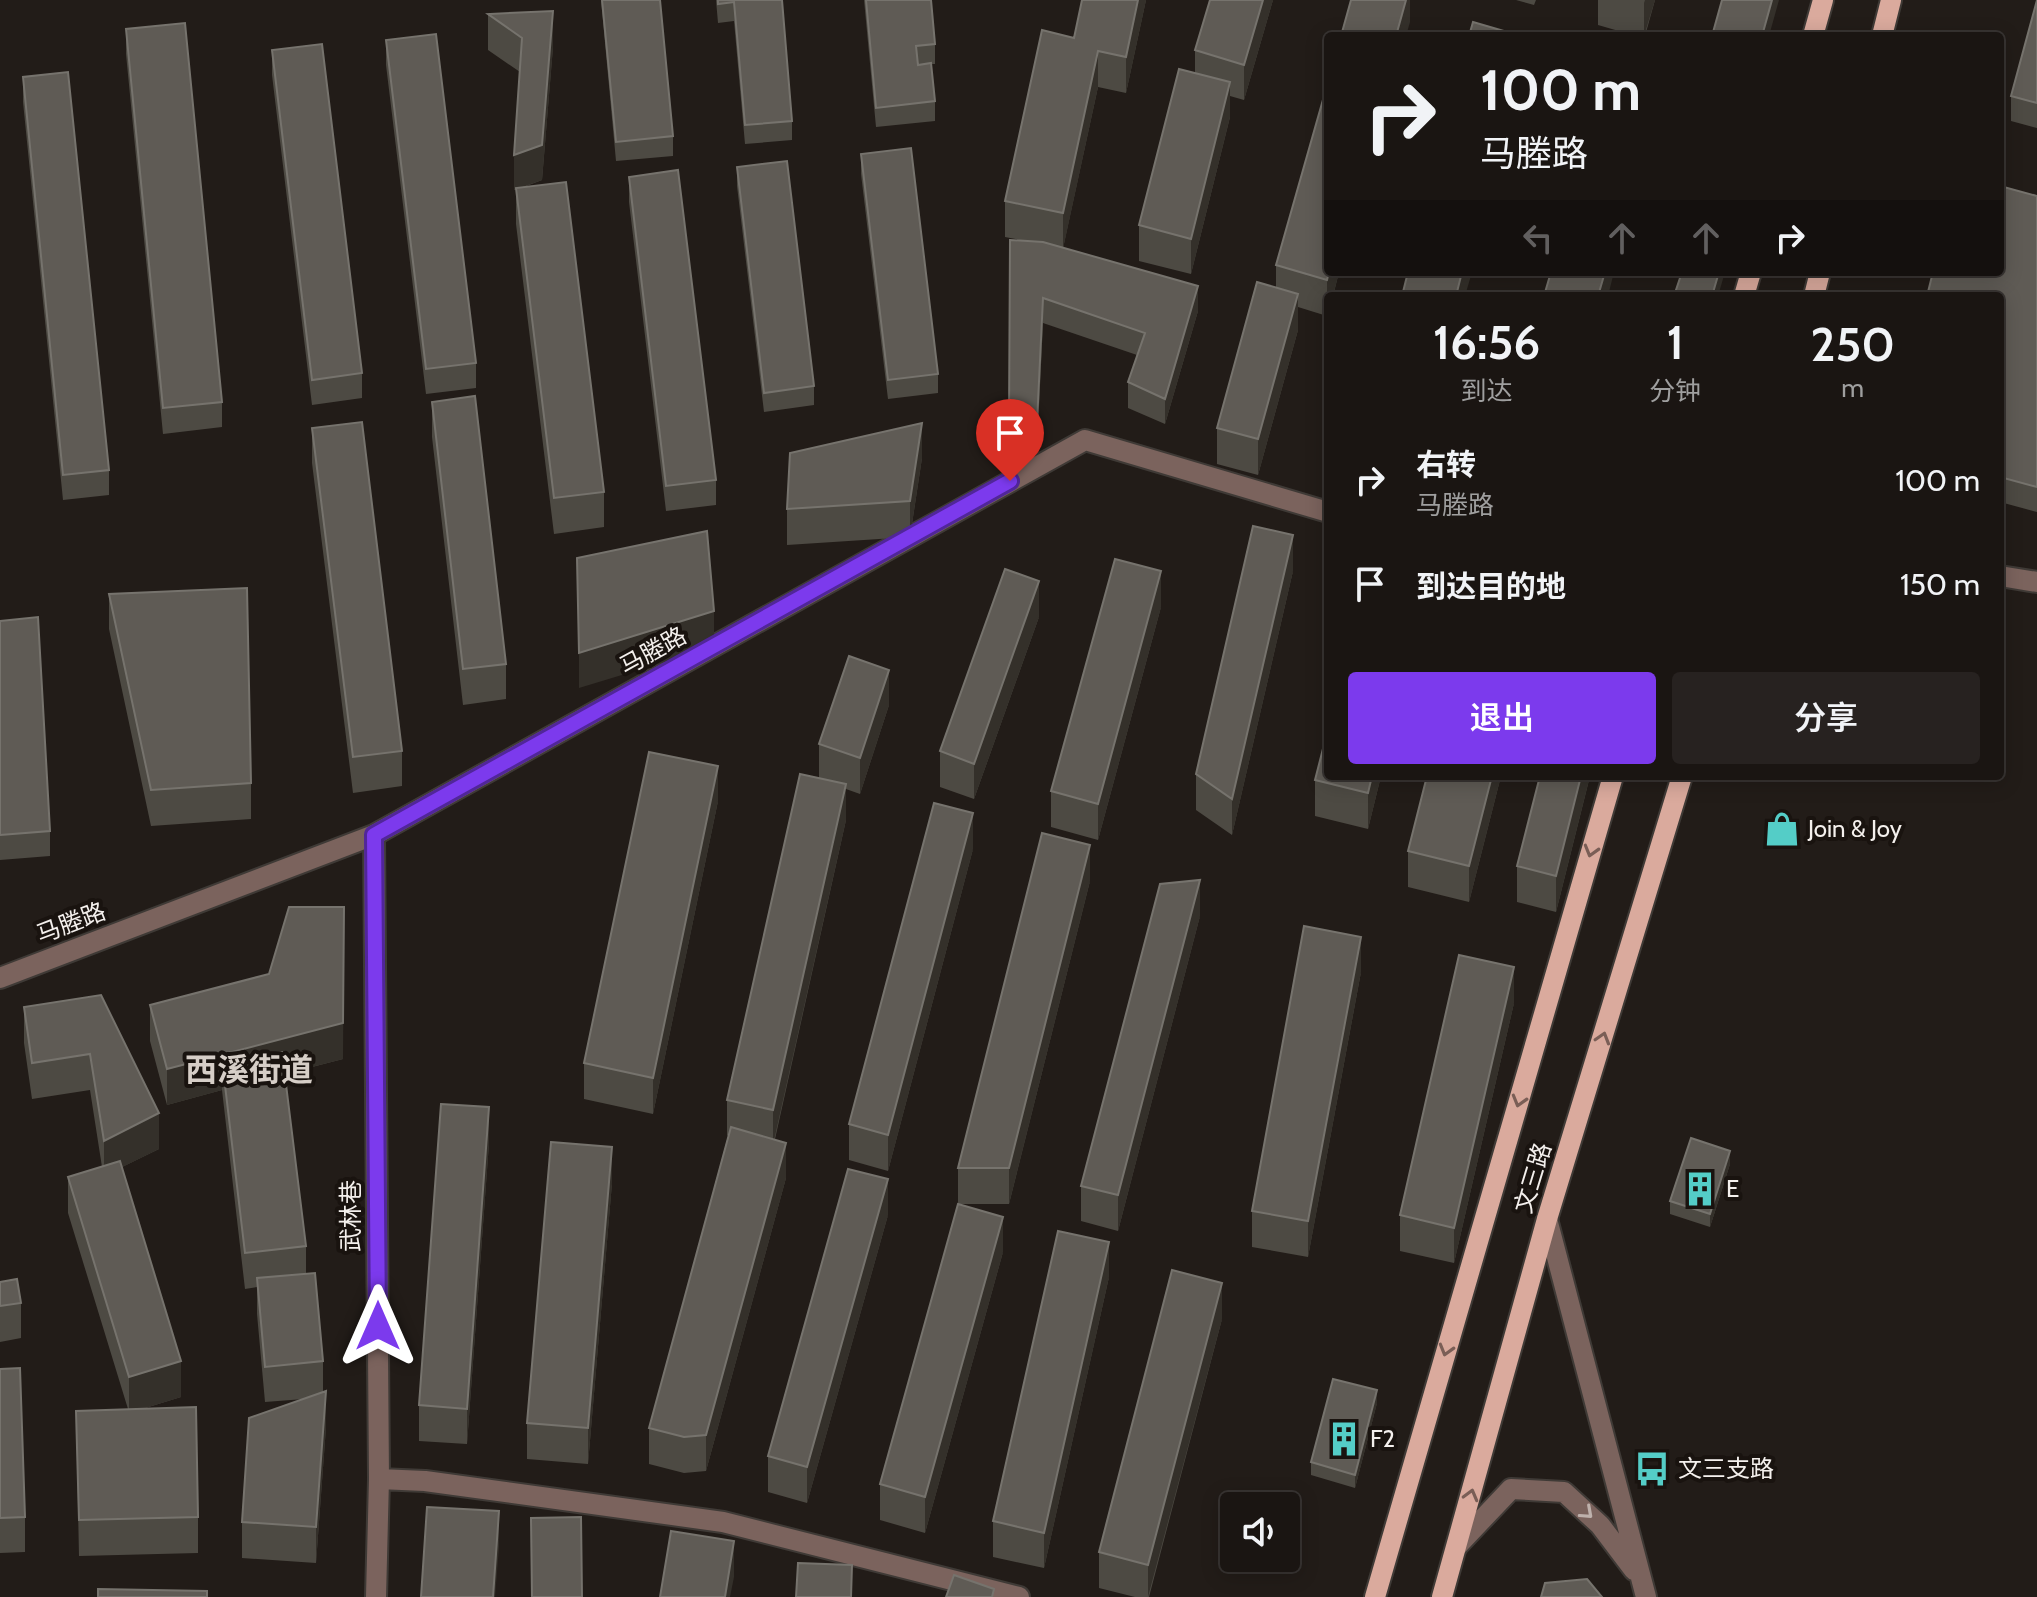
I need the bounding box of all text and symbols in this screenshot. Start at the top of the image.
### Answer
text: 100 m [1480,56,1641,124]
icon: right [1348,64,1452,168]
text: 马塍路 [1480,131,1588,175]
icon: left [1516,216,1560,260]
icon: ahead [1600,216,1644,260]
icon: ahead [1684,216,1728,260]
icon: right [1768,216,1812,260]
text: 16:56 [1433,313,1540,371]
text: 1 [1667,313,1684,371]
text: 250 [1810,315,1895,373]
text: m [1841,372,1864,404]
text: 到达 [1461,375,1513,407]
text: 分钟 [1649,375,1701,407]
pin [976,399,1044,481]
icon: arrive [988,411,1032,455]
text: 右转 [1416,446,1476,483]
icon: right [1348,458,1392,502]
text: 100 m [1895,462,1980,499]
text: 马塍路 [1416,489,1494,521]
icon: arrive [1348,562,1392,606]
text: 150 m [1900,566,1980,603]
text: 到达目的地 [1416,568,1566,605]
street label: 马塍路 [614,620,691,681]
button: 退出 [1348,672,1656,764]
button: 分享 [1672,672,1980,764]
shop icon: Join & Joy [1763,810,1801,848]
place label: Join & Joy [1807,814,1902,843]
one-way arrow [1584,843,1600,857]
street label: 马塍路 [32,896,110,949]
one-way arrow [1593,1031,1609,1045]
district label: 西溪街道 [185,1050,313,1089]
one-way arrow [1512,1093,1528,1107]
street label: 文三路 [1508,1139,1557,1217]
building icon: E [1681,1170,1719,1208]
place label: E [1726,1174,1739,1203]
street label: 武林巷 [336,1180,365,1252]
position arrow [336,1284,420,1368]
one-way arrow [1439,1343,1456,1357]
building icon: F2 [1325,1420,1363,1458]
place label: F2 [1370,1424,1395,1453]
bus stop icon: 文三支路 [1633,1450,1671,1488]
place label: 文三支路 [1678,1454,1774,1483]
one-way arrow [1462,1489,1479,1503]
map controls [1220,1492,1300,1572]
button: sound [1220,1492,1300,1572]
one-way arrow [1578,1504,1592,1518]

